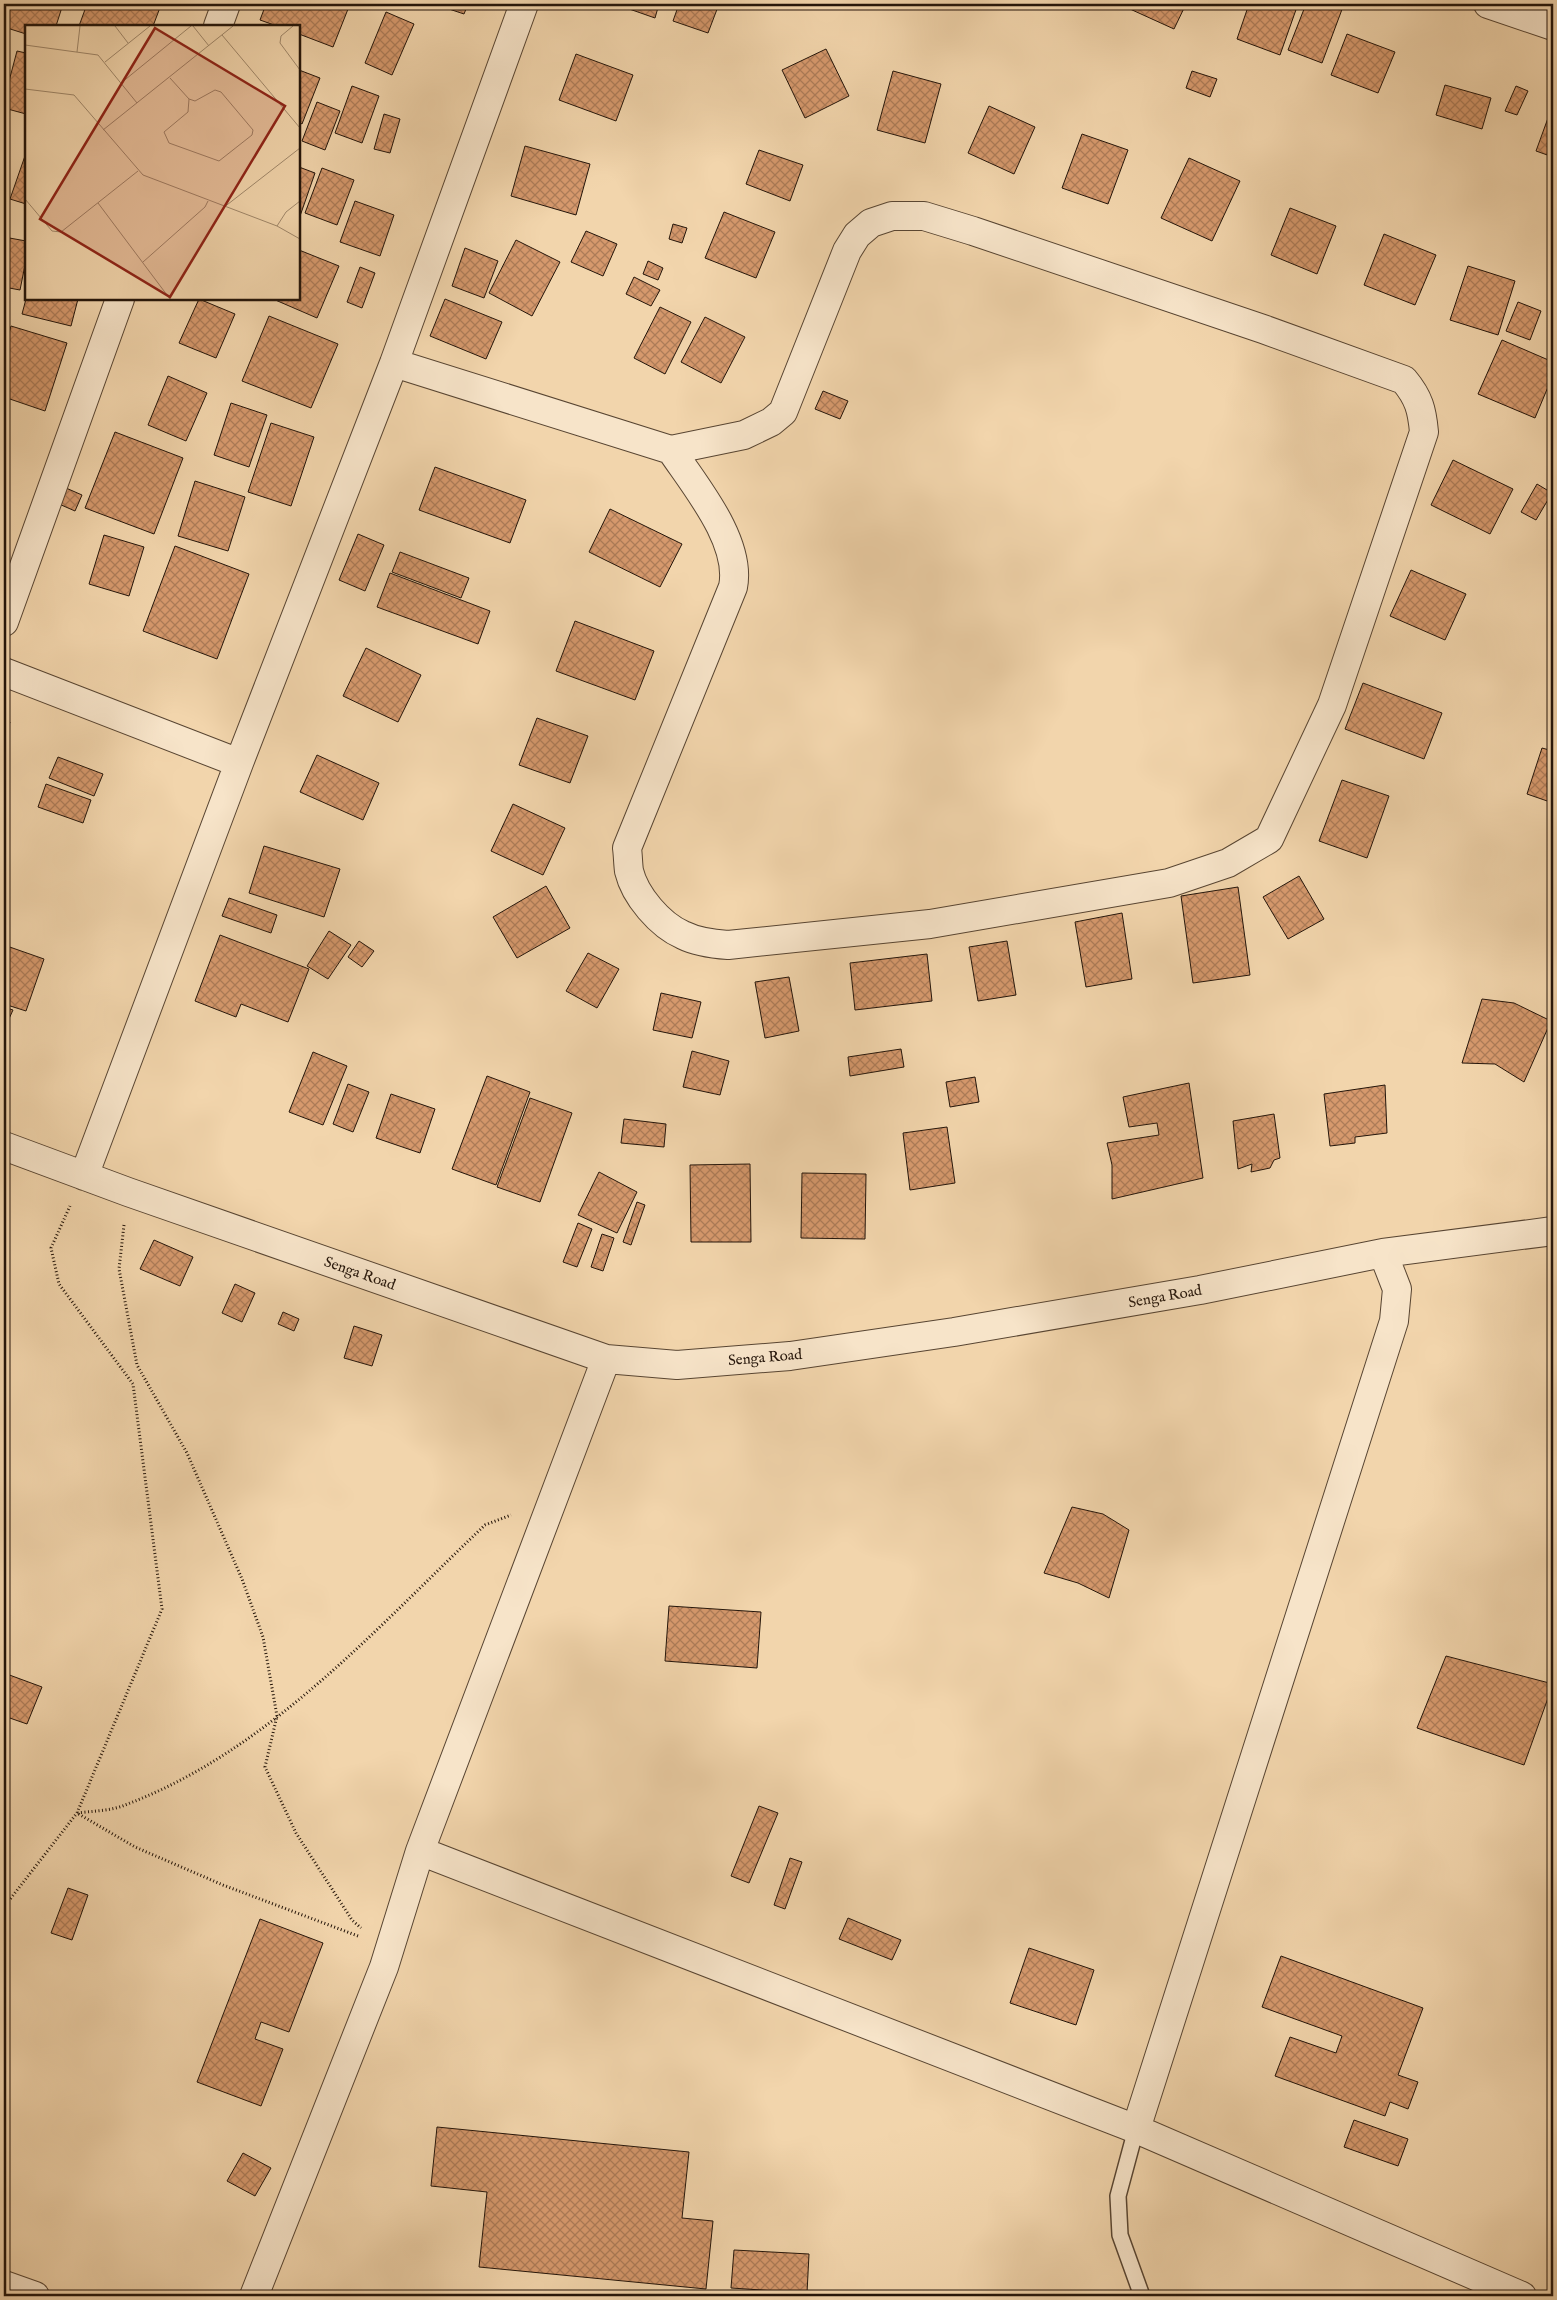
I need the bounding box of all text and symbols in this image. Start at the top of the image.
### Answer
inset map [25,25,300,300]
street label: Senga Road [322,1252,399,1295]
street label: Senga Road [1127,1281,1204,1312]
street label: Senga Road [727,1345,804,1370]

